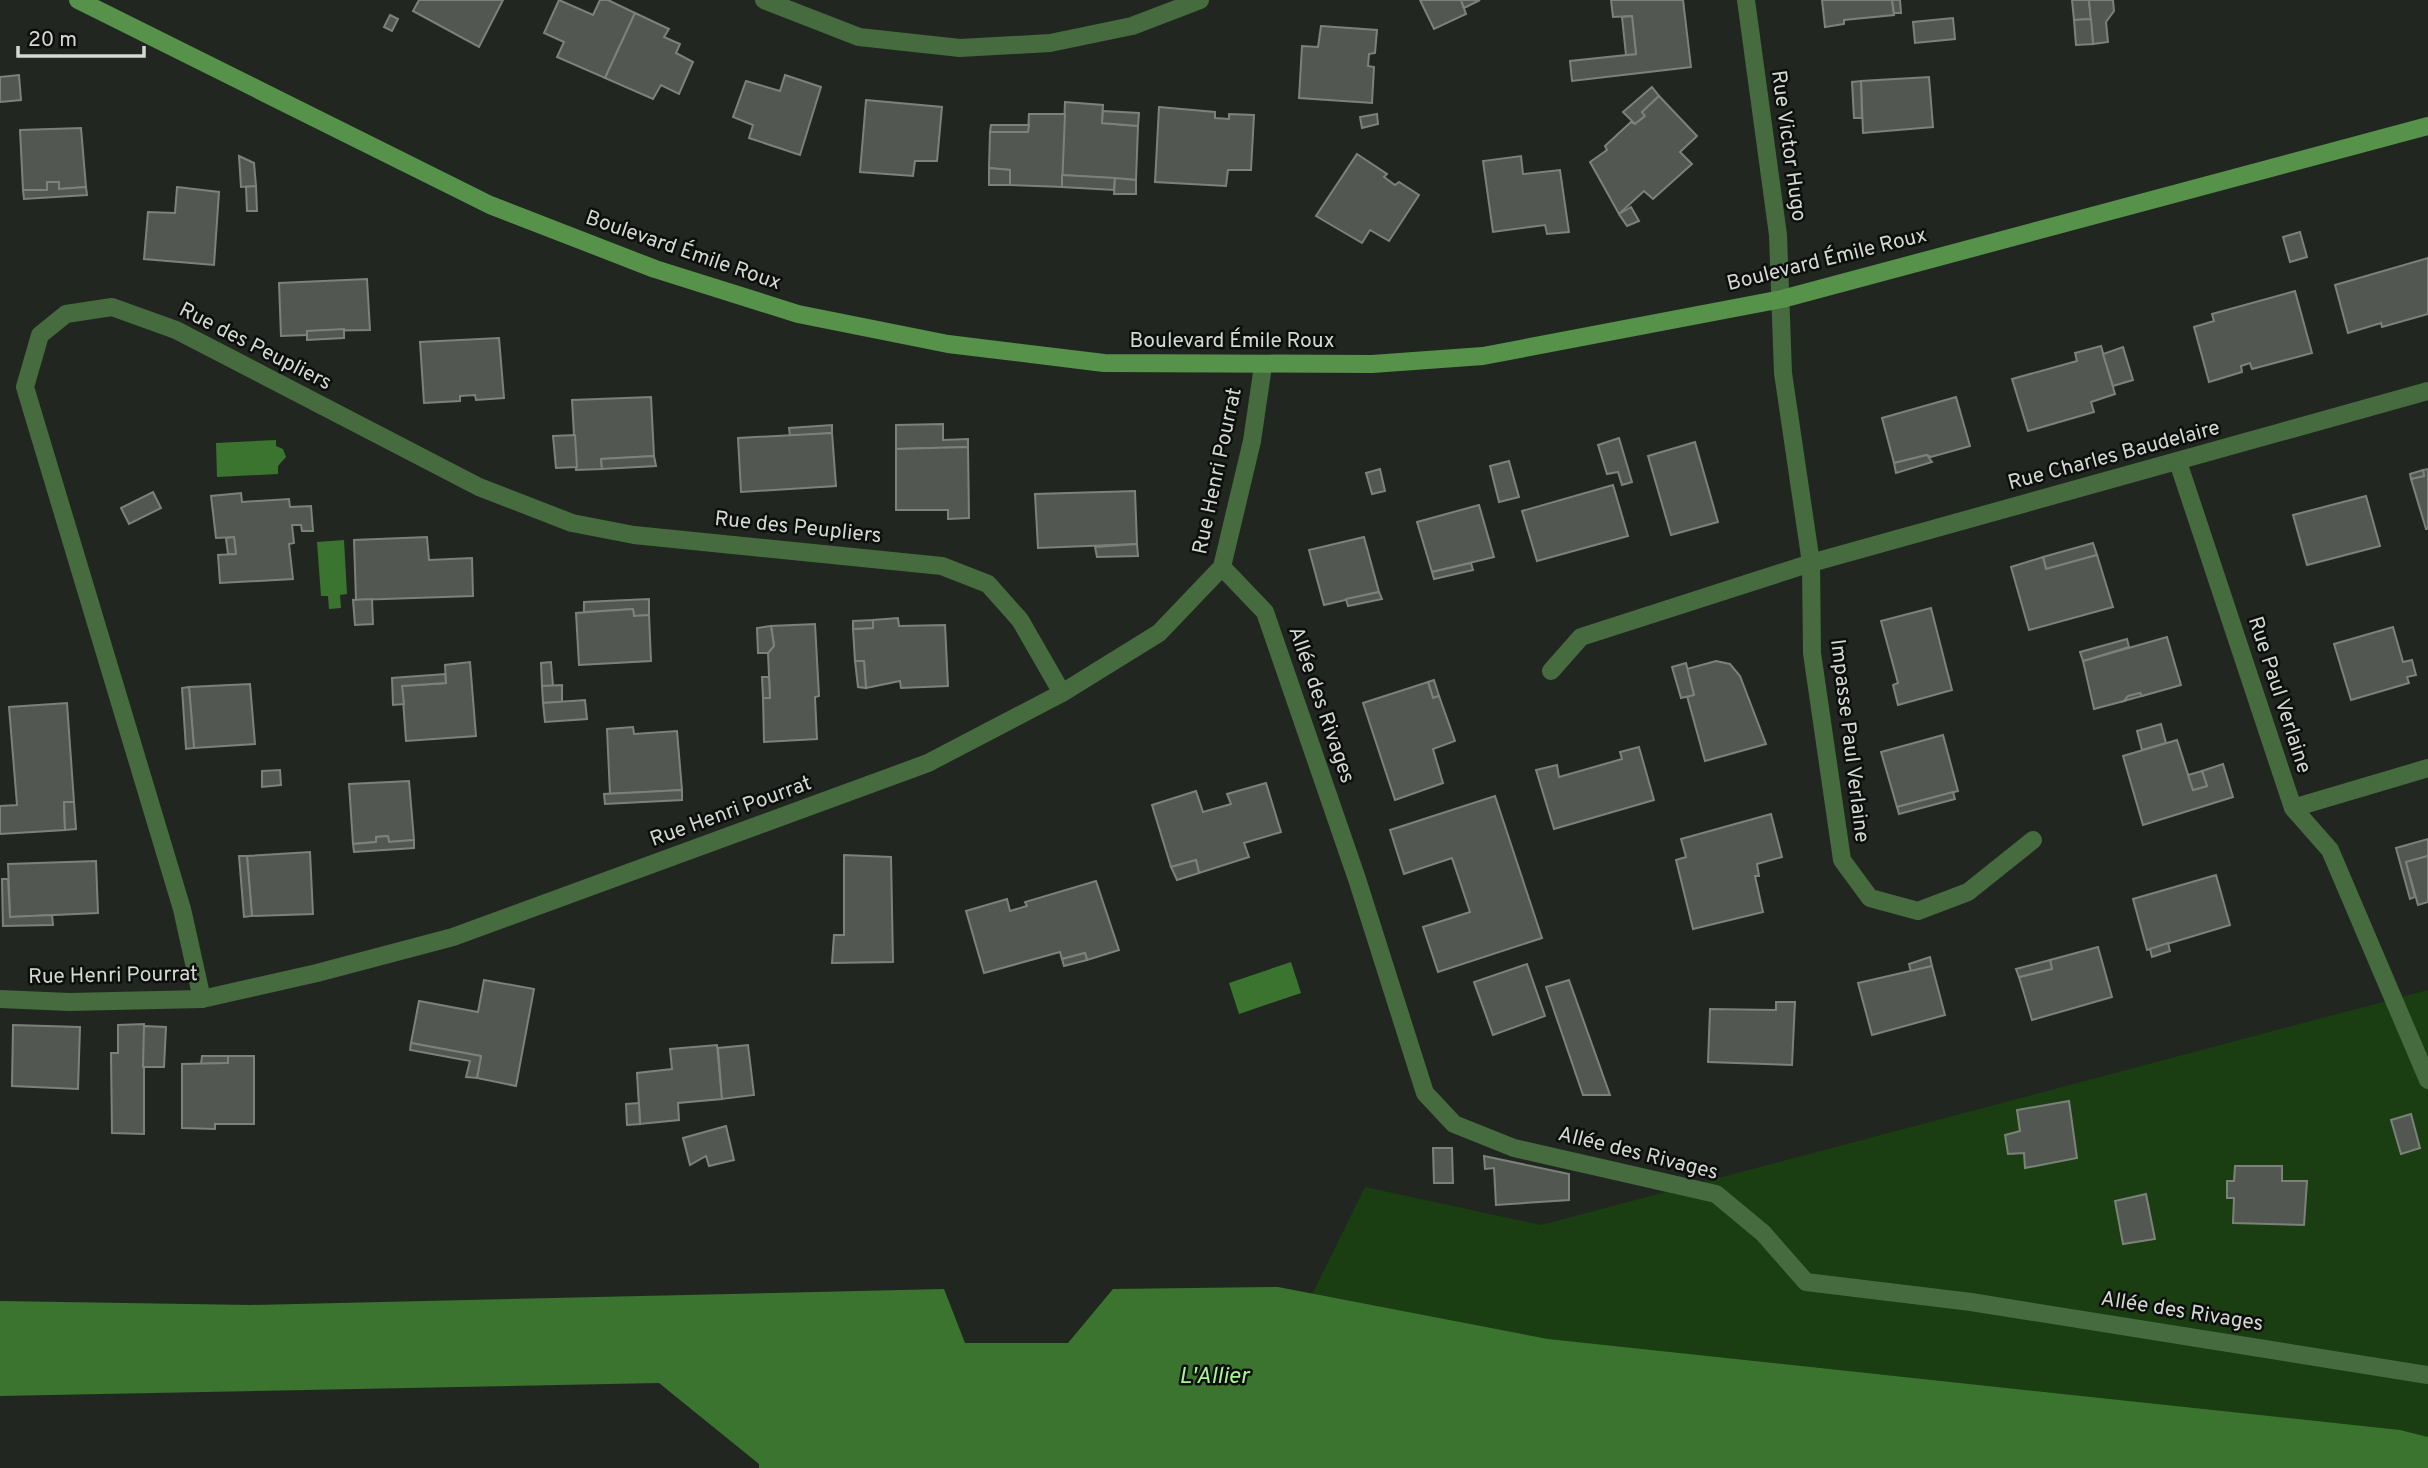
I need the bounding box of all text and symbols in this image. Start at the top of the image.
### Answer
scale bar [18,14,144,58]
text: 20 m [28,27,77,54]
street label: Rue Victor Hugo [1764,69,1812,223]
street label: Boulevard Émile Roux [582,204,785,297]
street label: Boulevard Émile Roux [1724,221,1930,298]
street label: Rue des Peupliers [174,297,336,397]
street label: Boulevard Émile Roux [1129,327,1335,355]
street label: Rue Henri Pourrat [1187,385,1249,557]
street label: Rue Charles Baudelaire [2005,415,2223,497]
street label: Rue des Peupliers [713,506,883,550]
street label: Rue Paul Verlaine [2241,613,2317,777]
street label: Allée des Rivages [1282,623,1360,787]
street label: Impasse Paul Verlaine [1823,638,1875,844]
street label: Rue Henri Pourrat [647,770,815,854]
street label: Rue Henri Pourrat [28,961,198,991]
street label: Allée des Rivages [1555,1121,1721,1187]
street label: Allée des Rivages [2099,1286,2265,1338]
water label: L'Allier [1179,1363,1251,1392]

